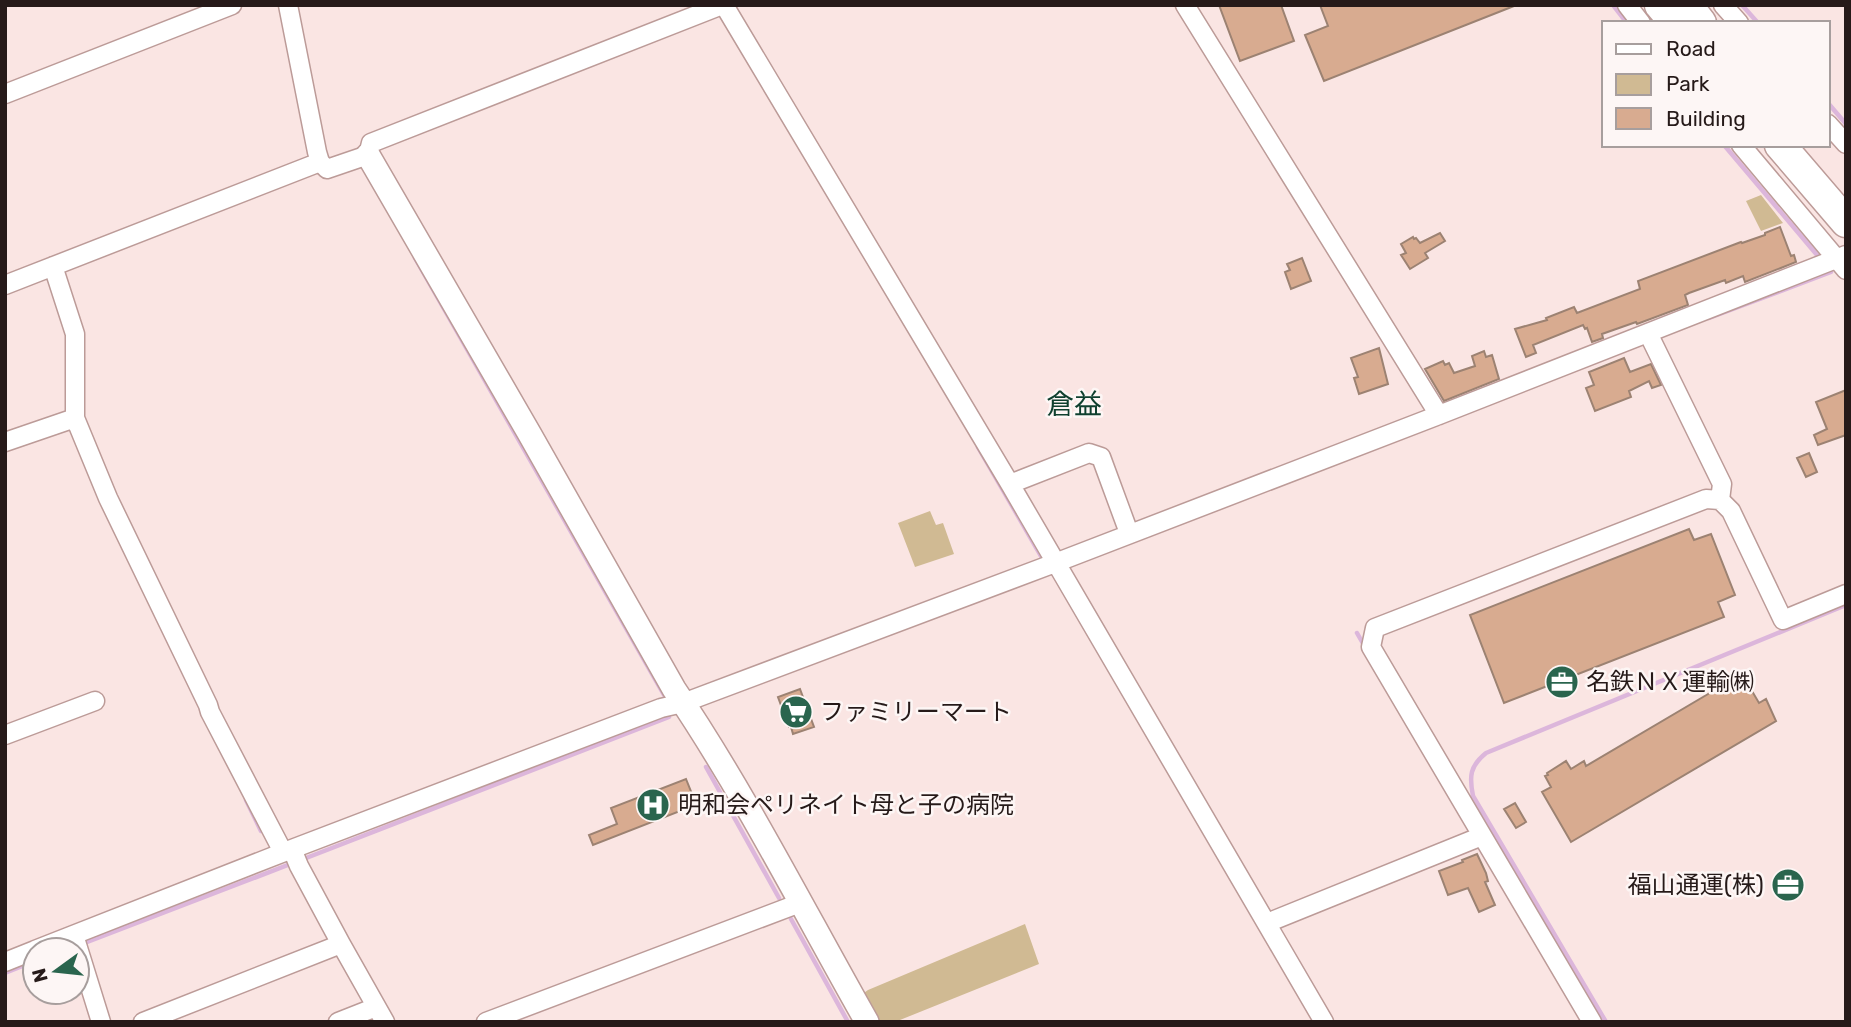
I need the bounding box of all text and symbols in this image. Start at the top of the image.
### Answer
legend [1602,21,1830,147]
text: Road [1666,36,1716,61]
text: Park [1666,71,1710,96]
text: Building [1666,106,1746,131]
district label: 倉益 [1046,388,1102,421]
office icon: 名鉄ＮＸ運輸㈱ [1543,663,1581,701]
place label: 名鉄ＮＸ運輸㈱ [1586,668,1754,696]
supermarket icon: ファミリーマート [777,693,815,731]
place label: ファミリーマート [820,698,1012,726]
hospital icon: 明和会ペリネイト母と子の病院 [634,786,672,824]
place label: 明和会ペリネイト母と子の病院 [678,791,1014,819]
office icon: 福山通運(株) [1769,866,1807,904]
place label: 福山通運(株) [1628,871,1764,899]
north arrow [21,936,91,1006]
text: N [27,966,53,985]

